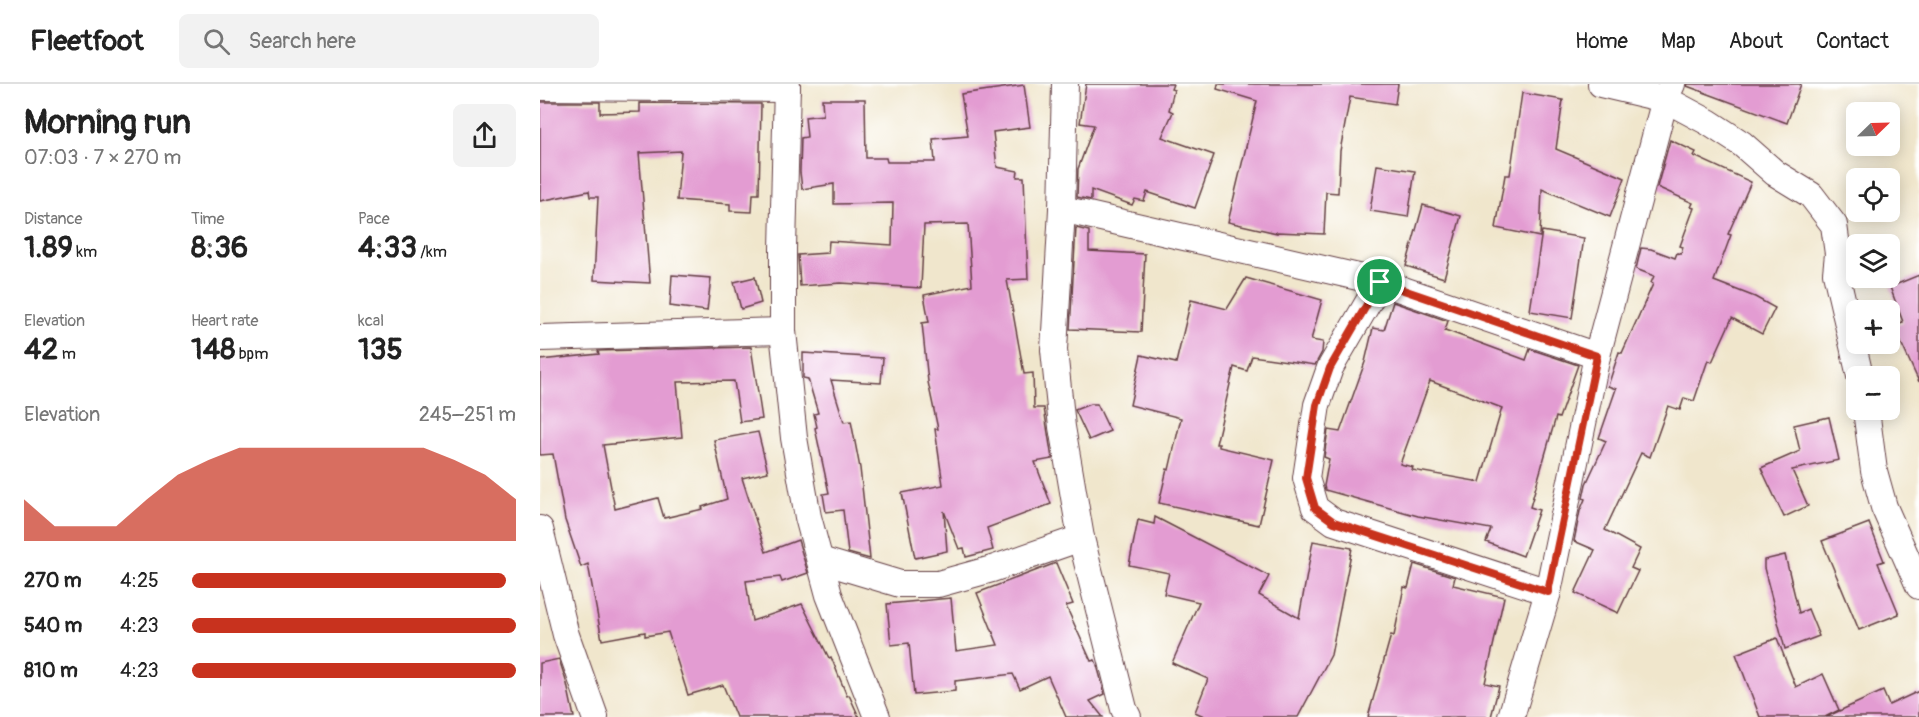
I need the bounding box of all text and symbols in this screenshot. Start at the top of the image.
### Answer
search box [179,14,599,68]
text: Fleetfoot [30,24,143,59]
icon: search [200,25,233,58]
text: Search here [248,27,356,55]
text: Home [1575,28,1628,55]
text: Map [1661,28,1696,55]
text: About [1729,28,1783,55]
text: Contact [1816,28,1889,55]
text: Morning run [24,102,191,143]
north arrow [1846,102,1900,156]
map controls [1846,102,1900,420]
button: share [453,104,516,167]
text: 07:03 · 7 × 270 m [24,145,181,170]
button: locate [1846,168,1900,222]
text: Distance [24,209,83,229]
text: Time [191,209,224,229]
text: Pace [358,209,390,229]
text: 1.89 [24,229,73,266]
text: 8:36 [191,229,248,266]
text: 4:33 [358,229,417,266]
button: layers [1846,234,1900,288]
text: km [73,242,97,262]
text: /km [417,242,447,262]
pin [1354,256,1405,307]
icon: arrive [1363,265,1396,298]
button: + [1846,300,1900,354]
text: Elevation [24,311,85,331]
text: Heart rate [191,311,258,331]
text: kcal [358,311,384,331]
text: 42 [24,331,58,368]
text: 148 [191,331,235,368]
text: 135 [358,331,403,368]
text: m [58,344,76,364]
text: bpm [235,344,268,364]
button: − [1846,366,1900,420]
text: Elevation [24,402,100,427]
text: 245–251 m [419,402,516,427]
text: 270 m [24,568,82,593]
text: 4:25 [120,568,159,593]
text: 540 m [24,613,82,638]
text: 4:23 [120,613,159,638]
text: 810 m [24,658,78,683]
text: 4:23 [120,658,159,683]

